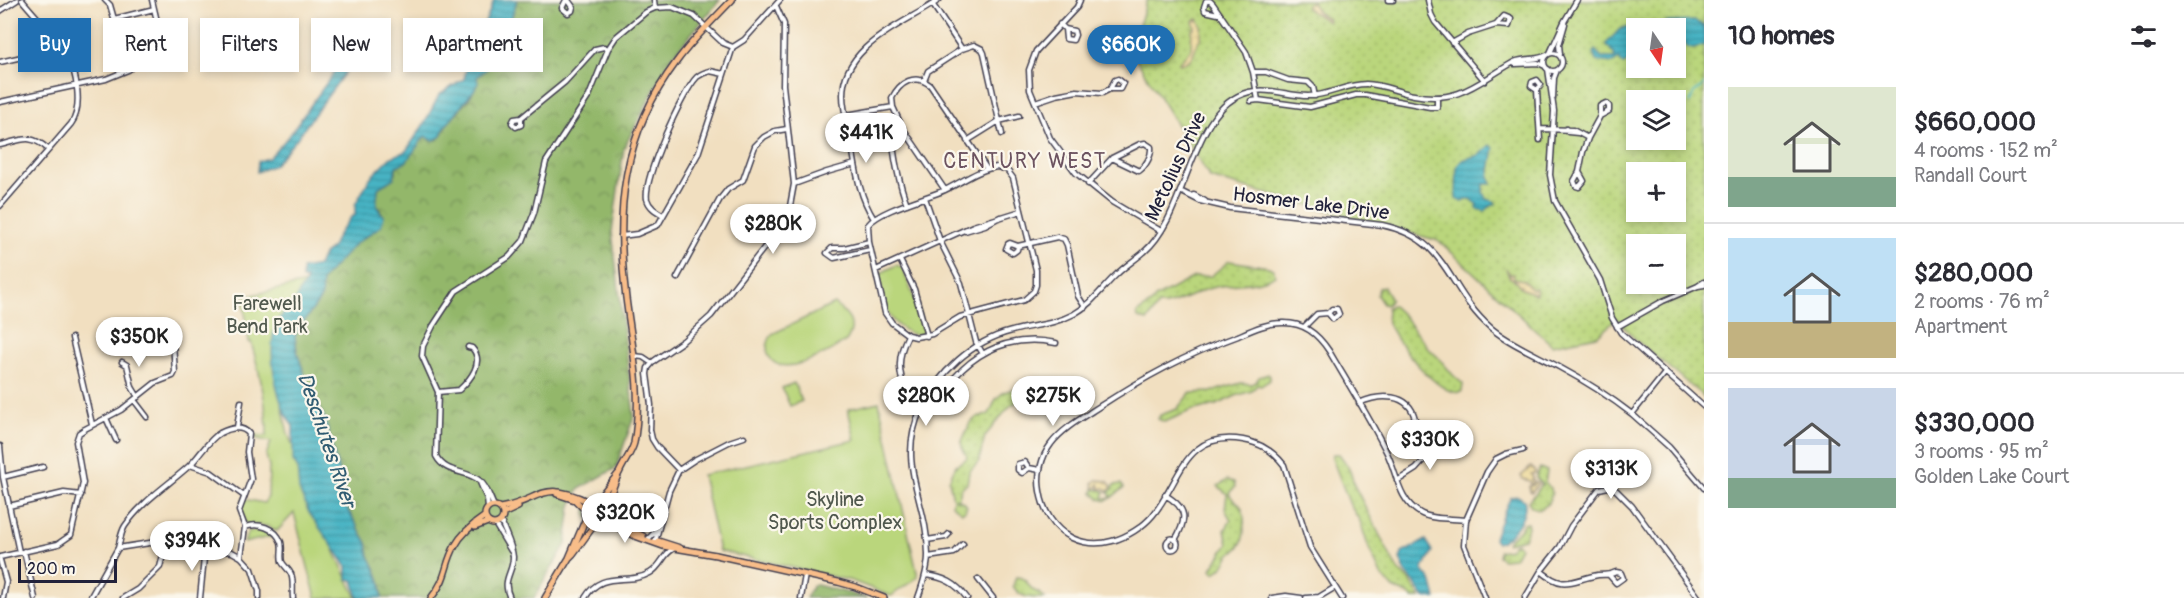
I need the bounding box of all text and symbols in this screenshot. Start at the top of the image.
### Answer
chip: Buy [18,18,91,72]
chip: Rent [103,18,188,72]
chip: Filters [200,18,299,72]
chip: New [311,18,391,72]
chip: Apartment [403,18,543,72]
north arrow [1626,18,1686,78]
map controls [1626,18,1686,294]
text: 10 homes [1728,20,1834,52]
icon: filters [2127,20,2160,53]
pin: $660K [1089,25,1173,76]
text: $660K [1101,32,1161,57]
button: layers [1626,90,1686,150]
text: $660,000 [1914,106,2036,138]
street label: Metolius Drive [1139,108,1212,225]
icon: home [1776,111,1848,183]
pin: $441K [824,113,908,164]
text: $441K [839,120,893,145]
text: 4 rooms · 152 m² [1914,138,2058,163]
district label: CENTURY WEST [943,148,1107,175]
button: + [1626,162,1686,222]
text: Randall Court [1914,163,2027,188]
street label: Hosmer Lake Drive [1231,182,1391,226]
pin: $280K [731,204,815,255]
text: $280K [744,211,802,236]
button: − [1626,234,1686,294]
text: $280,000 [1914,257,2033,289]
icon: home [1776,262,1848,334]
text: 2 rooms · 76 m² [1914,289,2050,314]
park label: Farewell Bend Park [226,291,308,339]
text: Apartment [1914,314,2007,339]
pin: $350K [97,317,181,368]
text: $350K [110,324,168,349]
water label: Deschutes River [291,369,363,513]
pin: $280K [884,376,968,427]
pin: $275K [1011,376,1095,427]
text: $280K [897,383,955,408]
text: $275K [1025,383,1081,408]
text: $330,000 [1914,407,2035,439]
icon: home [1776,412,1848,484]
pin: $330K [1388,420,1472,471]
text: $330K [1401,427,1459,452]
text: 3 rooms · 95 m² [1914,439,2049,464]
pin: $313K [1569,449,1653,500]
text: $313K [1584,456,1638,481]
text: Golden Lake Court [1914,464,2069,489]
park label: Skyline Sports Complex [768,487,902,535]
pin: $320K [583,493,667,544]
text: $320K [596,500,654,525]
pin: $394K [150,521,234,572]
text: $394K [164,528,220,553]
scale bar [18,556,117,584]
text: 200 m [27,559,75,579]

